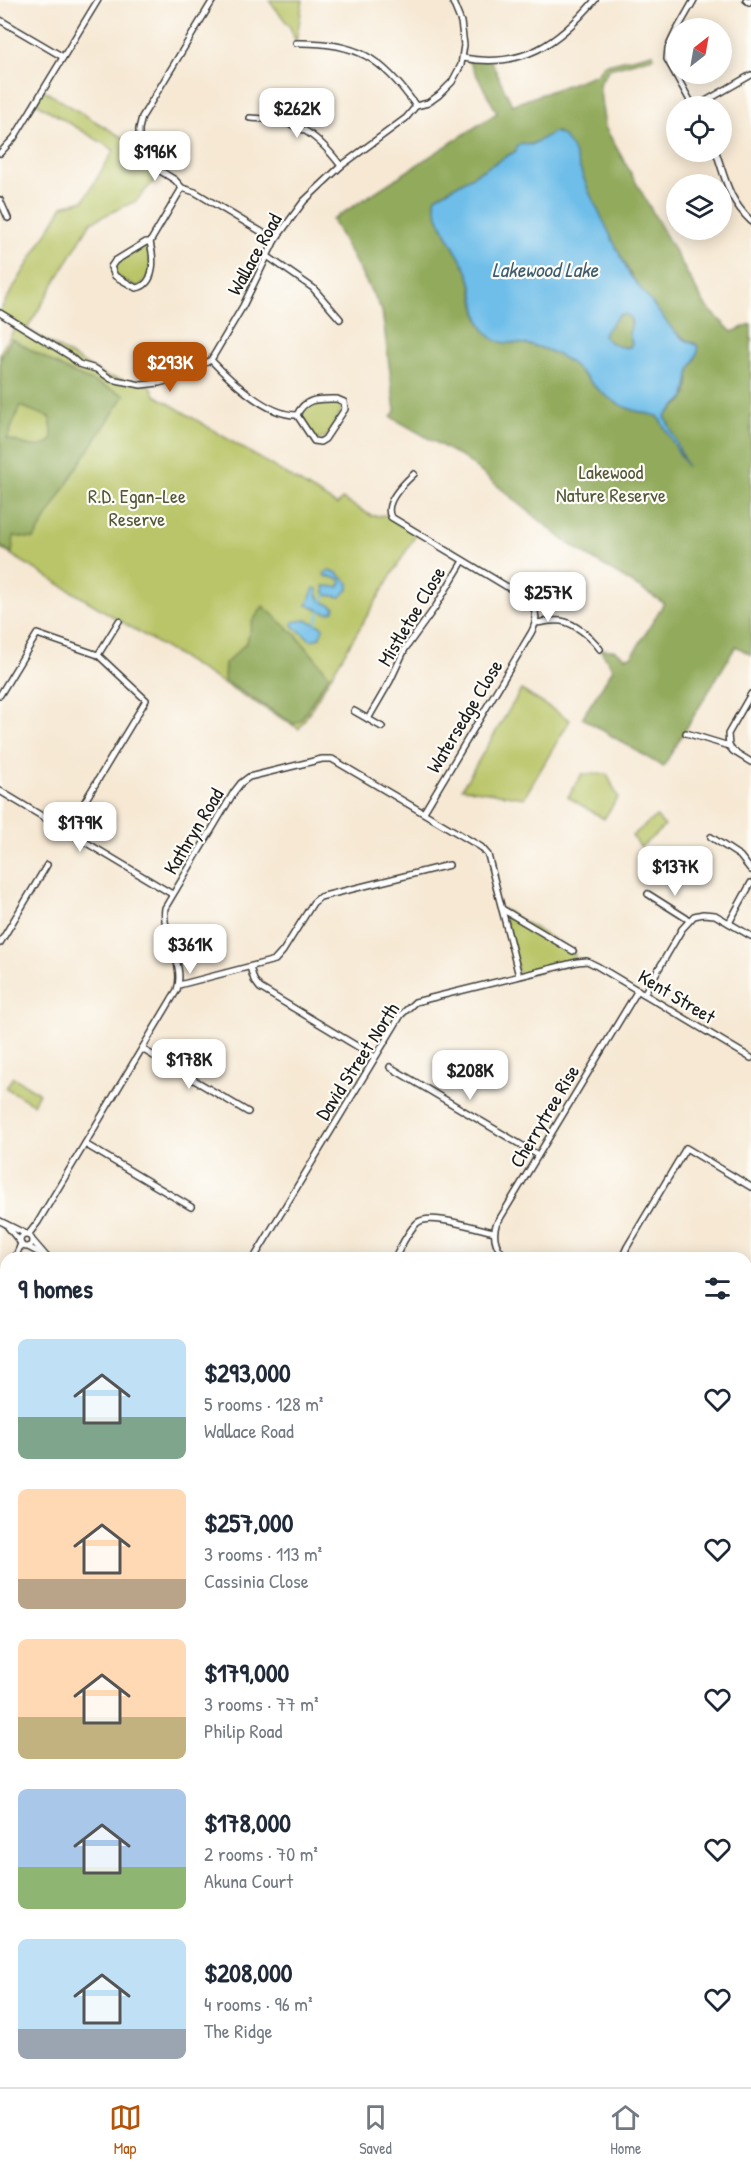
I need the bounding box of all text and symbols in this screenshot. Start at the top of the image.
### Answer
north arrow [666,18,732,84]
map controls [666,18,732,240]
pin: $262K [255,88,339,139]
text: $262K [273,94,321,121]
button: locate [666,96,732,162]
pin: $196K [113,131,197,182]
text: $196K [133,137,177,164]
button: layers [666,174,732,240]
street label: Wallace Road [220,208,288,300]
water label: Lakewood Lake [492,255,600,284]
pin: $293K [128,342,212,393]
text: $293K [147,348,193,375]
park label: Lakewood Nature Reserve [556,458,666,508]
park label: R.D. Egan-Lee Reserve [88,482,186,532]
street label: Mistletoe Close [371,561,451,671]
pin: $257K [506,572,590,623]
text: $257K [524,578,572,605]
street label: Watersedge Close [420,654,508,778]
street label: Kathryn Road [157,783,229,879]
pin: $179K [38,802,122,853]
text: $179K [57,808,103,835]
pin: $137K [633,846,717,897]
text: $137K [652,852,698,879]
pin: $361K [148,924,232,975]
text: $361K [168,930,212,957]
street label: Kent Street [633,962,722,1030]
street label: David Street North [309,997,405,1125]
pin: $178K [147,1039,231,1090]
text: $178K [166,1045,212,1072]
pin: $208K [428,1050,512,1101]
text: $208K [446,1056,494,1083]
street label: Cherrytree Rise [503,1060,585,1172]
text: 9 homes [18,1271,93,1306]
icon: filters [701,1272,734,1305]
text: $293,000 [204,1355,291,1390]
icon: home [66,1363,138,1435]
icon: heart [701,1383,734,1416]
text: 5 rooms · 128 m² [204,1390,323,1417]
text: Wallace Road [204,1417,294,1444]
text: $257,000 [204,1505,293,1540]
icon: home [66,1513,138,1585]
icon: heart [701,1533,734,1566]
text: 3 rooms · 113 m² [204,1540,322,1567]
text: Cassinia Close [204,1567,309,1594]
text: $179,000 [204,1655,289,1690]
icon: home [66,1663,138,1735]
icon: heart [701,1683,734,1716]
text: 3 rooms · 77 m² [204,1690,318,1717]
text: Philip Road [204,1717,282,1744]
text: $178,000 [204,1805,291,1840]
icon: home [66,1813,138,1885]
icon: heart [701,1833,734,1866]
text: 2 rooms · 70 m² [204,1840,318,1867]
text: Akuna Court [204,1867,293,1894]
text: $208,000 [204,1955,292,1990]
icon: home [66,1963,138,2035]
icon: heart [701,1983,734,2016]
text: 4 rooms · 96 m² [204,1990,313,2017]
text: The Ridge [204,2017,273,2044]
tab: Map [109,2101,142,2159]
tab: Saved [359,2101,392,2159]
tab: Home [609,2101,642,2159]

